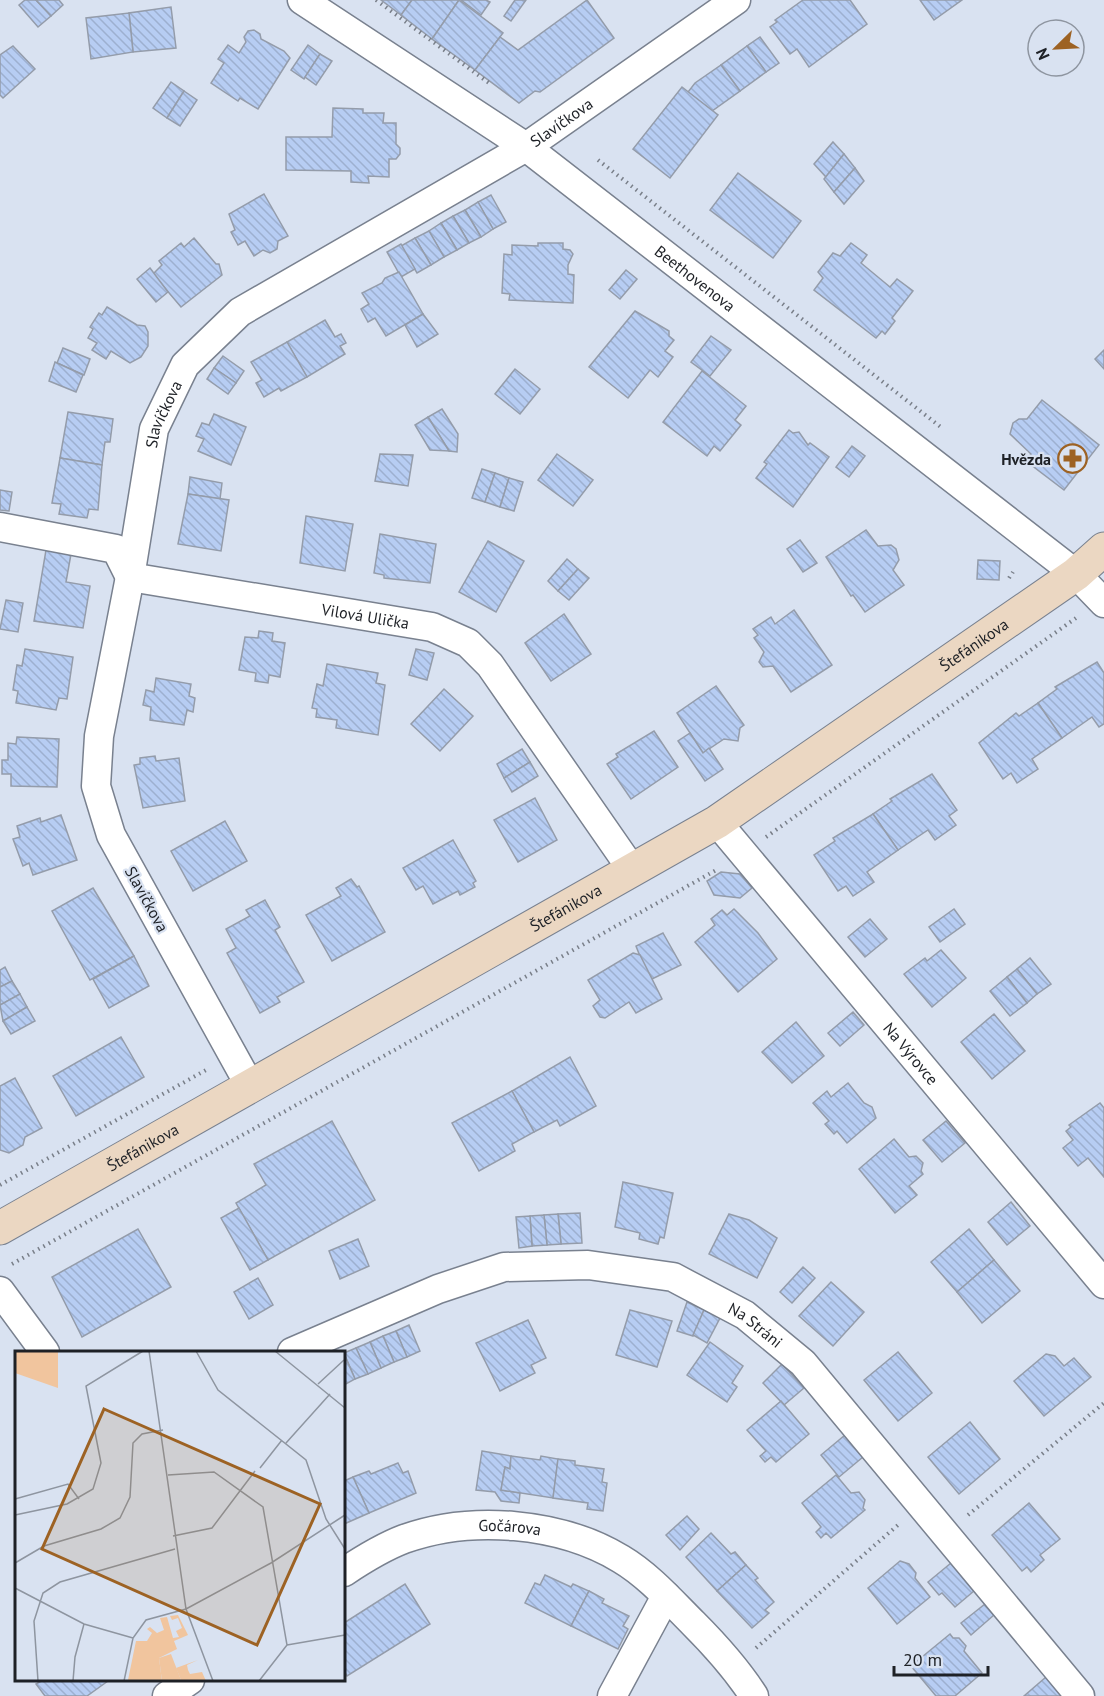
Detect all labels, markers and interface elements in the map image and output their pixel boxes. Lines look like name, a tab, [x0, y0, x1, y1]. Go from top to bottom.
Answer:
north arrow	[1026, 18, 1086, 78]
text: N	[1031, 45, 1054, 63]
street label: Slavíčkova	[526, 93, 597, 151]
street label: Beethovenova	[651, 241, 739, 316]
street label: Slavíčkova	[141, 377, 186, 449]
pharmacy icon: Hvězda	[1056, 443, 1088, 475]
place label: Hvězda	[1001, 449, 1051, 469]
street label: Vilová Ulička	[319, 599, 411, 633]
street label: Štefánikova	[935, 614, 1012, 675]
street label: Slavíčkova	[121, 863, 173, 935]
street label: Štefánikova	[526, 879, 605, 936]
street label: Na Výrovce	[879, 1018, 943, 1089]
street label: Štefánikova	[103, 1119, 182, 1175]
street label: Na Stráni	[725, 1298, 787, 1352]
inset map	[15, 1351, 345, 1681]
street label: Gočárova	[478, 1515, 543, 1540]
scale bar	[894, 1639, 988, 1677]
text: 20 m	[903, 1648, 942, 1671]

